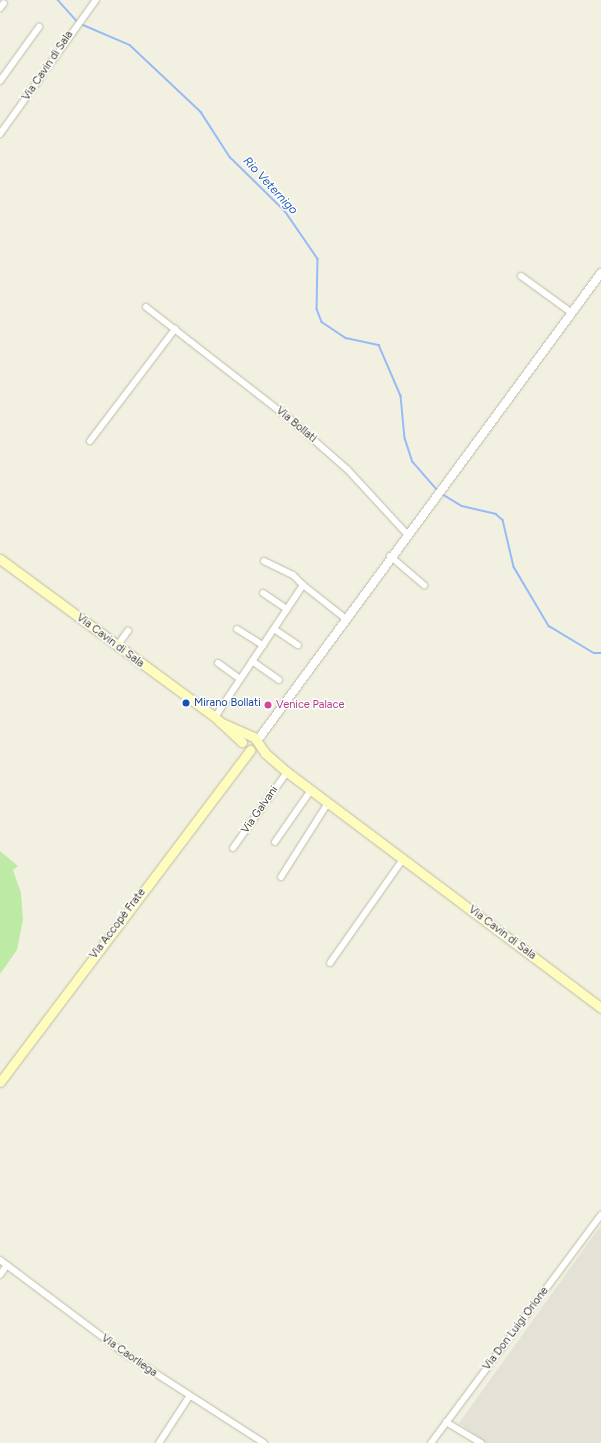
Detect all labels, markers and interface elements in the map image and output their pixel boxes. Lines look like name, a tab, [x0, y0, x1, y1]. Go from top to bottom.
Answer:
street label: Via Cavin di Sala	[20, 29, 76, 103]
water label: Rio Veternigo	[240, 154, 300, 218]
street label: Via Bollati	[273, 404, 319, 446]
street label: Via Cavin di Sala	[74, 611, 146, 671]
place label: Mirano Bollati	[194, 696, 261, 710]
marker: Mirano Bollati	[181, 698, 191, 708]
place label: Venice Palace	[276, 698, 344, 712]
marker: Venice Palace	[263, 700, 273, 710]
street label: Via Galvani	[239, 784, 281, 836]
street label: Via Accopè Frate	[87, 886, 149, 962]
street label: Via Cavin di Sala	[466, 903, 538, 963]
street label: Via Don Luigi Orione	[480, 1285, 552, 1373]
street label: Via Caorliega	[99, 1332, 159, 1380]

